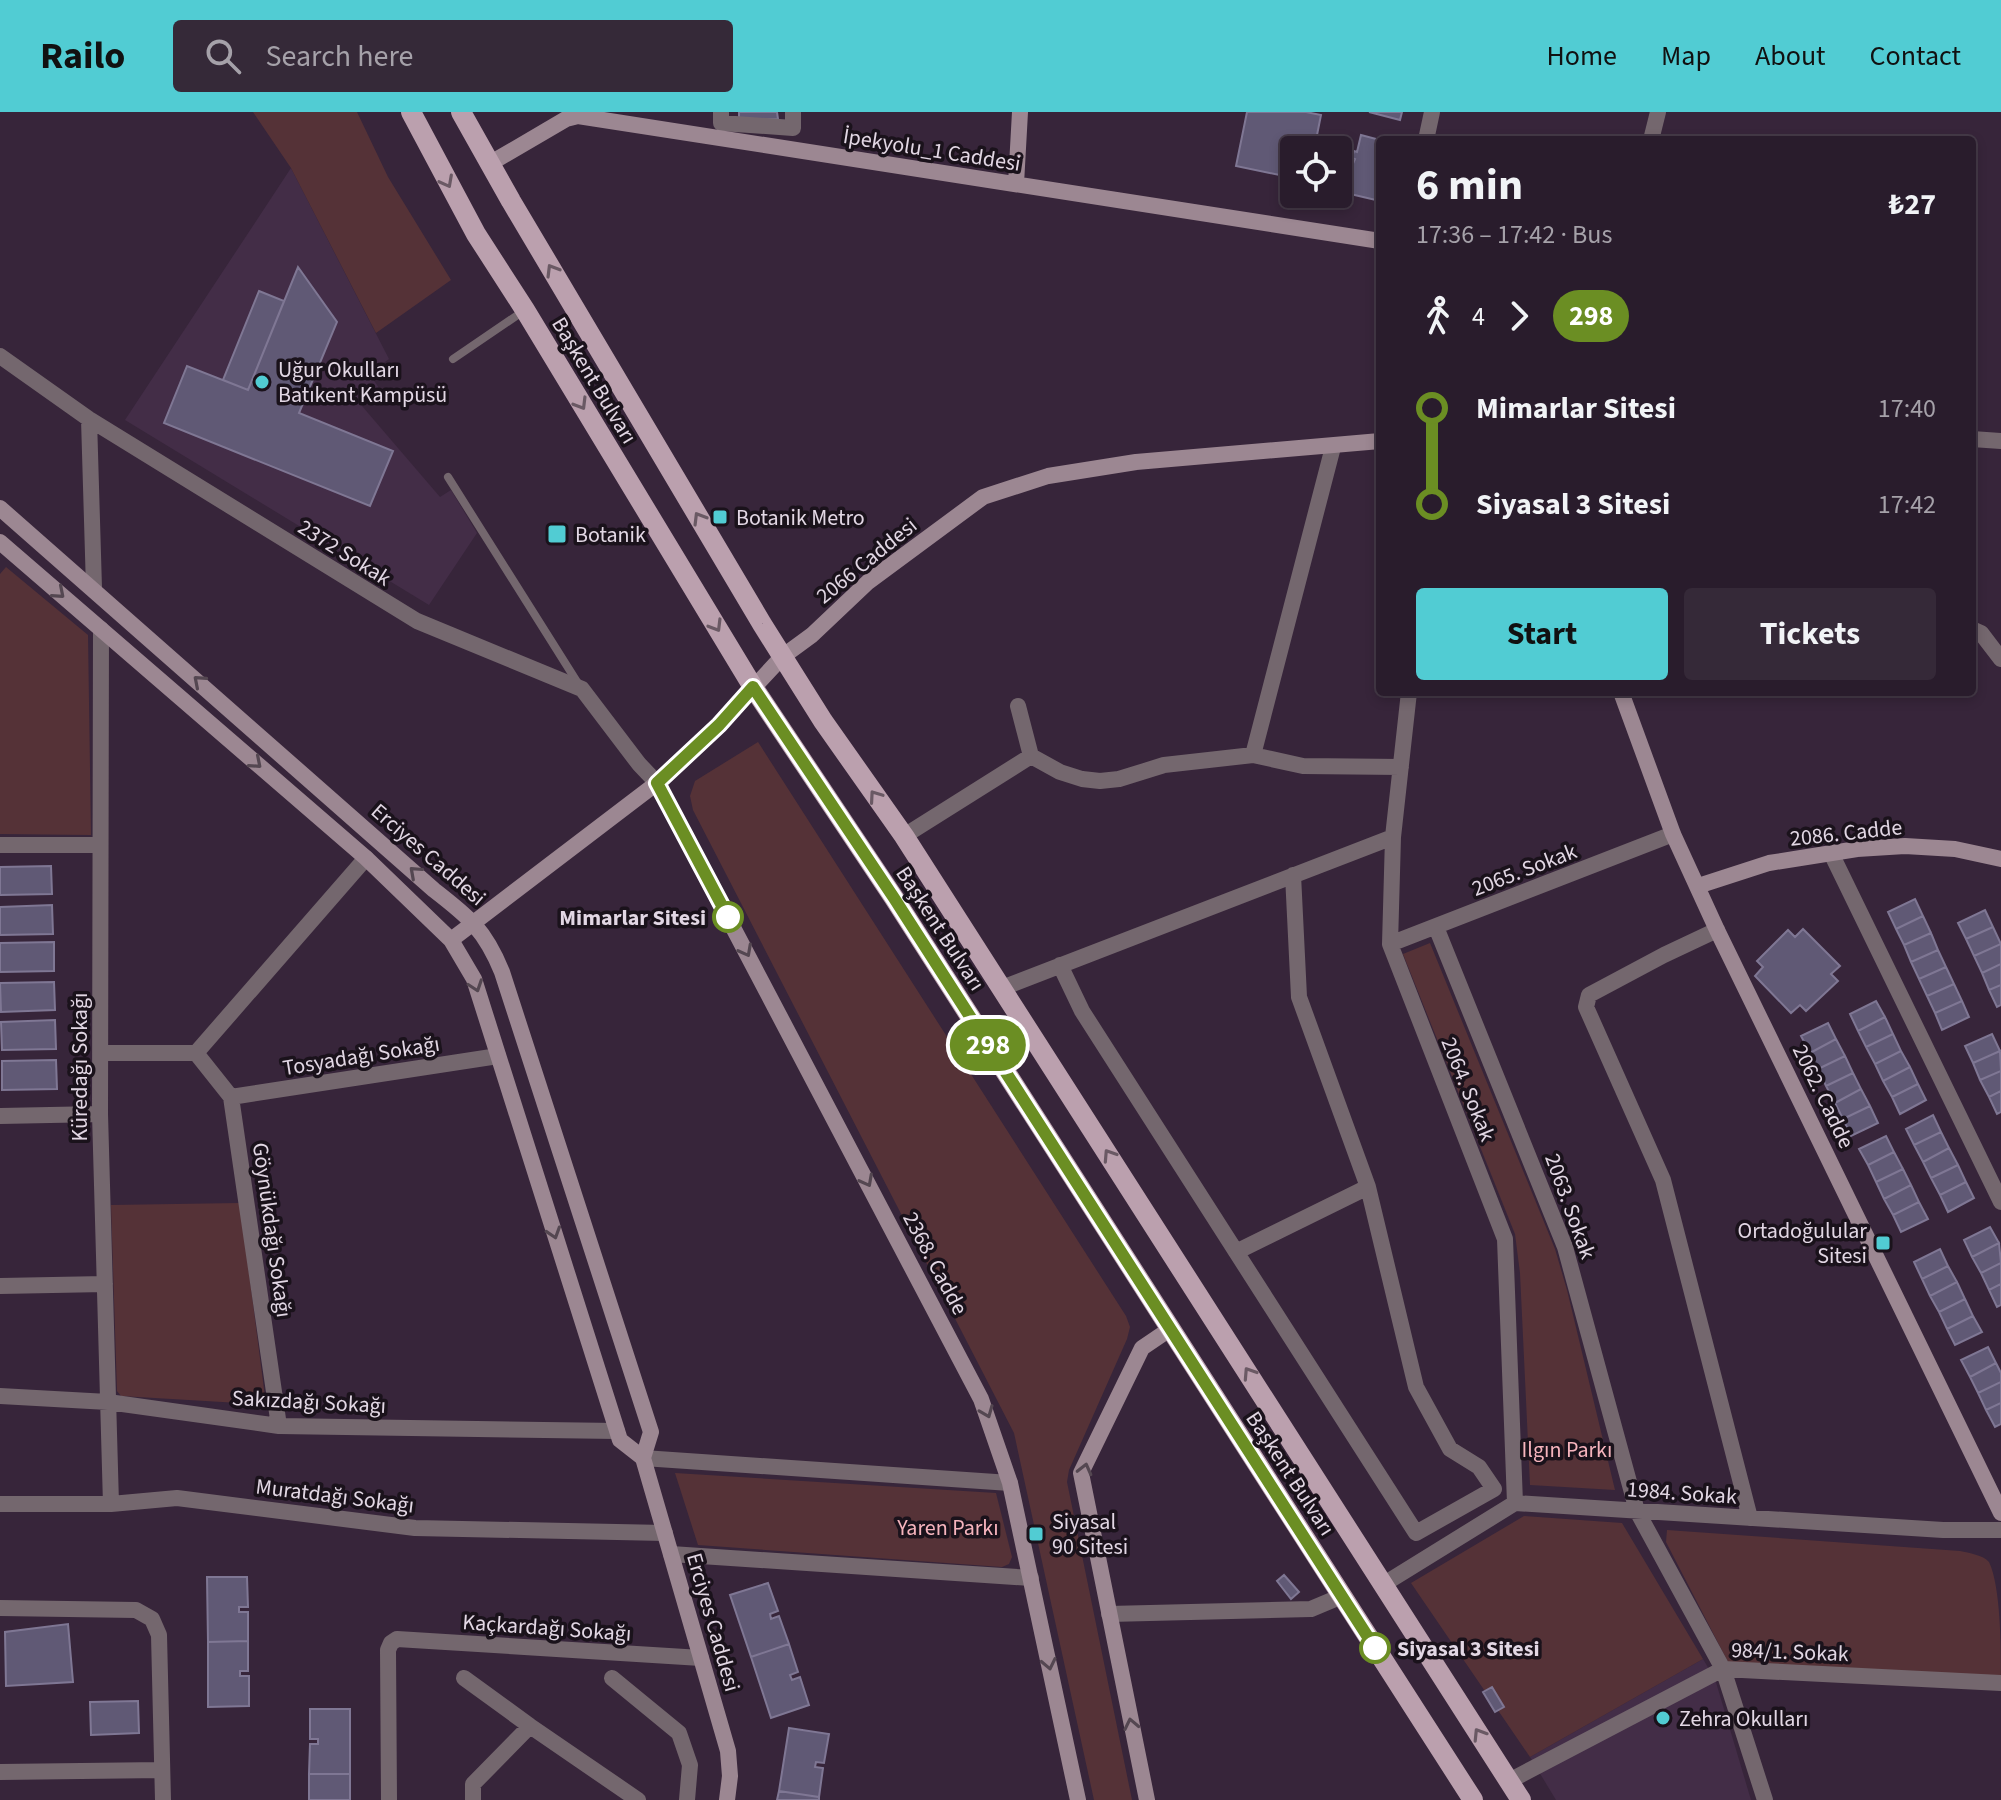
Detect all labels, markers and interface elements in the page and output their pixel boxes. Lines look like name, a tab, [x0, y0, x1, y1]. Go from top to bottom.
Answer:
search box	[173, 20, 733, 92]
text: Railo	[40, 29, 125, 83]
icon: search	[201, 34, 245, 78]
text: Search here	[265, 35, 413, 78]
text: Home	[1546, 36, 1617, 76]
text: Map	[1661, 36, 1711, 76]
text: About	[1755, 36, 1826, 76]
text: Contact	[1870, 36, 1961, 76]
street label: İpekyolu_1 Caddesi	[841, 120, 1023, 180]
map controls	[1280, 136, 1352, 208]
button: locate	[1280, 136, 1352, 208]
text: 6 min	[1416, 154, 1523, 217]
one-way arrow	[437, 173, 452, 188]
text: ₺27	[1888, 183, 1936, 226]
text: 17:36 – 17:42 · Bus	[1416, 216, 1612, 253]
one-way arrow	[546, 264, 562, 279]
icon: walk	[1416, 294, 1460, 338]
icon: forward	[1497, 294, 1541, 338]
text: 298	[1569, 296, 1613, 336]
text: 4	[1472, 298, 1485, 335]
street label: Başkent Bulvarı	[544, 311, 645, 450]
place label: Uğur Okulları Batıkent Kampüsü	[278, 354, 447, 411]
marker: Uğur Okulları Batıkent Kampüsü	[253, 373, 271, 391]
text: Mimarlar Sitesi	[1476, 387, 1676, 430]
text: 17:40	[1878, 390, 1936, 427]
one-way arrow	[572, 395, 587, 410]
text: Siyasal 3 Sitesi	[1476, 483, 1670, 526]
text: 17:42	[1878, 486, 1936, 523]
place label: Botanik Metro	[736, 502, 865, 534]
marker: Botanik Metro	[711, 508, 729, 526]
street label: 2066 Caddesi	[809, 510, 924, 612]
street label: 2372 Sokak	[292, 512, 397, 594]
one-way arrow	[693, 512, 709, 527]
place label: Botanik	[575, 519, 646, 551]
marker: Botanik	[546, 523, 568, 545]
one-way arrow	[50, 583, 64, 598]
button: Start	[1416, 588, 1668, 680]
button: Tickets	[1684, 588, 1936, 680]
one-way arrow	[706, 617, 722, 632]
one-way arrow	[194, 676, 209, 691]
one-way arrow	[246, 753, 261, 768]
one-way arrow	[871, 790, 885, 804]
street label: Erciyes Caddesi	[364, 796, 493, 914]
street label: 2086. Cadde	[1788, 811, 1904, 855]
street label: 2065. Sokak	[1467, 835, 1582, 905]
street label: Başkent Bulvarı	[888, 860, 993, 997]
one-way arrow	[409, 867, 424, 881]
place label: Mimarlar Sitesi	[559, 902, 706, 934]
marker: Mimarlar Sitesi	[713, 902, 743, 932]
one-way arrow	[736, 943, 751, 958]
one-way arrow	[466, 978, 482, 992]
street label: Küredağı Sokağı	[64, 993, 96, 1141]
line badge: 298	[942, 1019, 1034, 1071]
text: 298	[966, 1025, 1010, 1065]
street label: Tosyadağı Sokağı	[280, 1028, 442, 1084]
street label: 2064. Sokak	[1433, 1032, 1504, 1146]
street label: 2062. Cadde	[1784, 1039, 1862, 1154]
street label: Göynükdağı Sokağı	[244, 1141, 300, 1320]
one-way arrow	[1103, 1149, 1118, 1163]
street label: 2063. Sokak	[1536, 1149, 1604, 1264]
one-way arrow	[858, 1173, 873, 1187]
street label: 2368. Cadde	[895, 1206, 976, 1321]
place label: Ortadoğulular Sitesi	[1738, 1215, 1867, 1272]
one-way arrow	[545, 1226, 561, 1240]
marker: Ortadoğulular Sitesi	[1874, 1234, 1892, 1252]
one-way arrow	[1244, 1368, 1259, 1382]
street label: Sakızdağı Sokağı	[231, 1382, 387, 1422]
one-way arrow	[977, 1404, 993, 1418]
street label: Başkent Bulvarı	[1238, 1405, 1343, 1542]
park label: Ilgın Parkı	[1522, 1434, 1612, 1466]
one-way arrow	[1076, 1463, 1093, 1477]
street label: Muratdağı Sokağı	[254, 1470, 416, 1522]
street label: 1984. Sokak	[1626, 1473, 1738, 1513]
place label: Siyasal 90 Sitesi	[1052, 1506, 1128, 1563]
park label: Yaren Parkı	[896, 1512, 999, 1544]
marker: Siyasal 90 Sitesi	[1027, 1525, 1045, 1543]
street label: Erciyes Caddesi	[678, 1549, 748, 1695]
street label: Kaçkardağı Sokağı	[461, 1606, 632, 1650]
marker: Siyasal 3 Sitesi	[1360, 1633, 1390, 1663]
place label: Siyasal 3 Sitesi	[1397, 1633, 1540, 1665]
street label: 984/1. Sokak	[1731, 1634, 1849, 1670]
one-way arrow	[1040, 1657, 1057, 1670]
place label: Zehra Okulları	[1679, 1703, 1808, 1735]
marker: Zehra Okulları	[1654, 1709, 1672, 1727]
one-way arrow	[1124, 1717, 1141, 1730]
one-way arrow	[1474, 1728, 1489, 1743]

